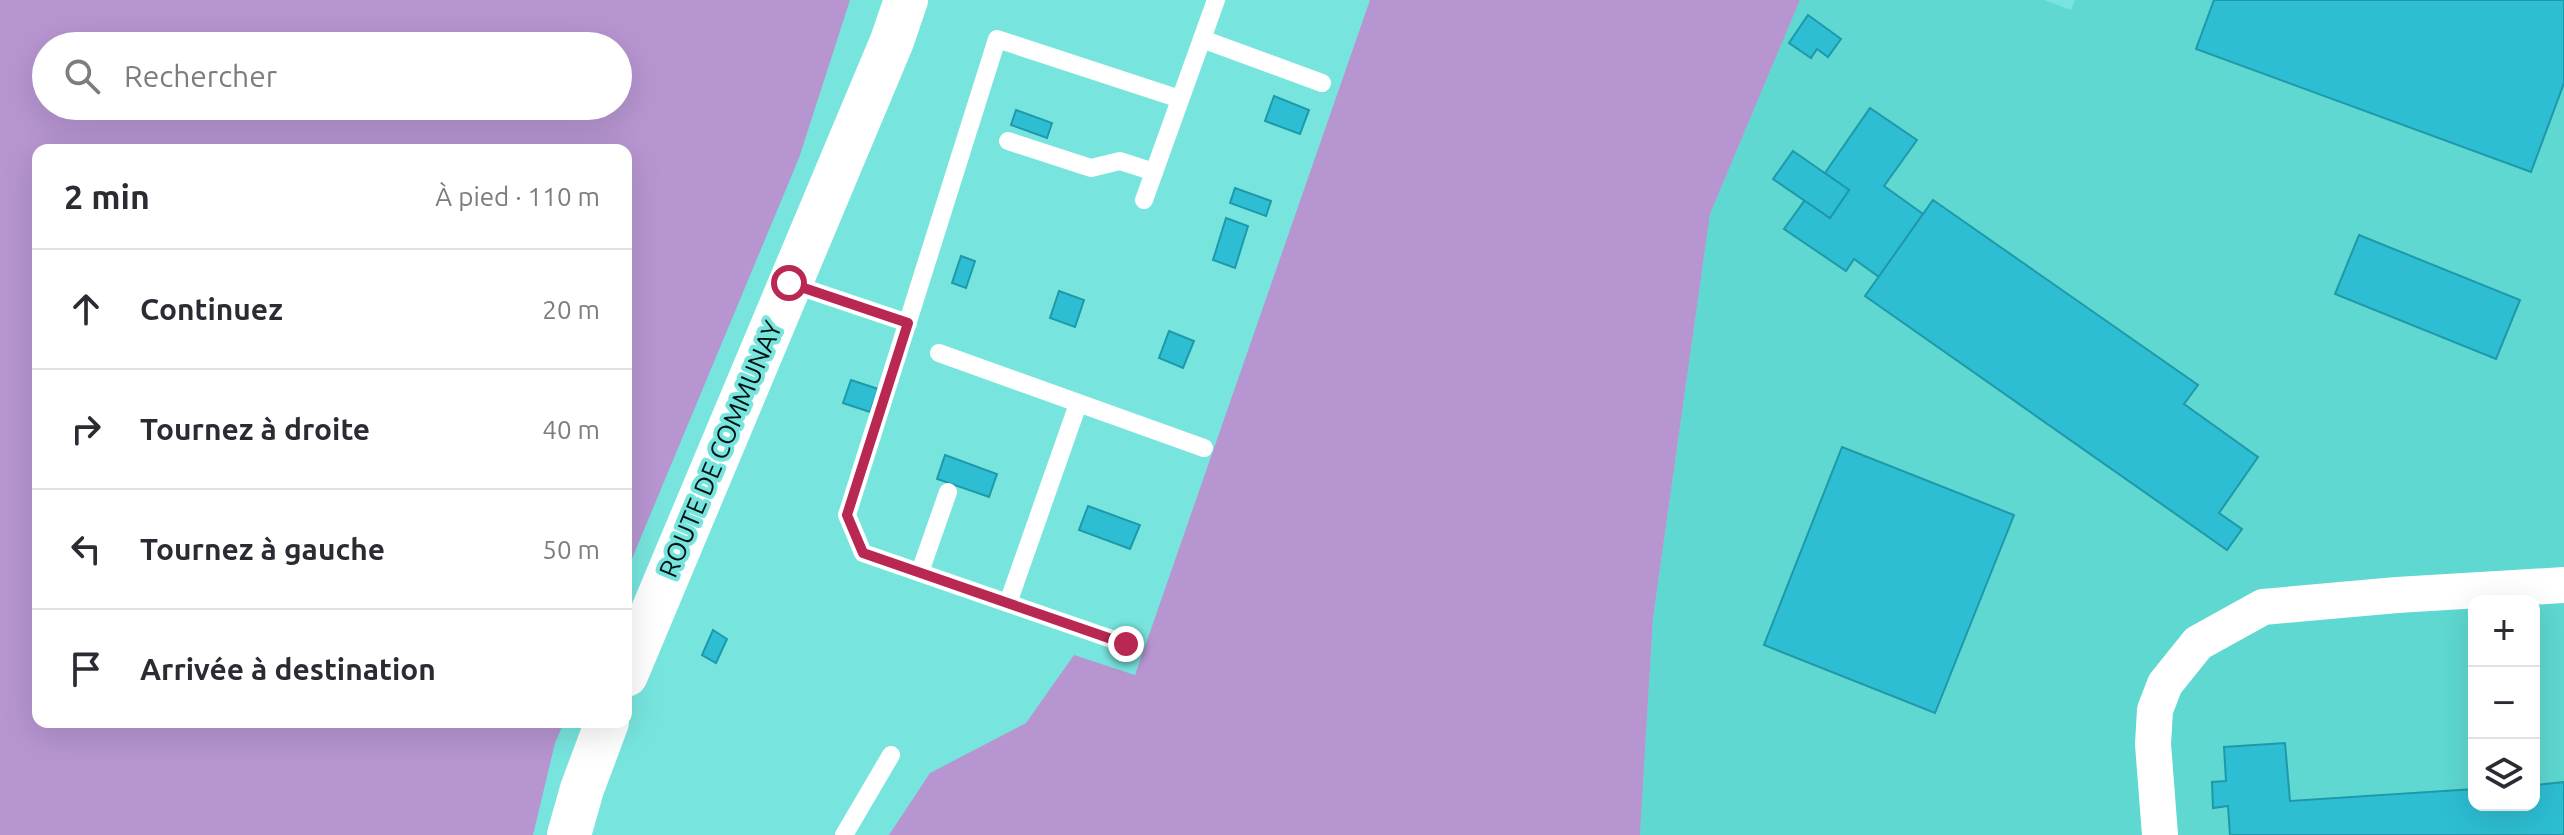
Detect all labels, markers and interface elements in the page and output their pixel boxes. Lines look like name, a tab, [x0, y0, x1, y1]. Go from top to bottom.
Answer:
search box	[32, 32, 632, 120]
icon: search	[60, 54, 104, 98]
text: Rechercher	[124, 59, 277, 93]
text: 2 min	[64, 177, 150, 215]
text: À pied · 110 m	[435, 182, 600, 211]
route start	[771, 265, 807, 301]
icon: ahead	[64, 287, 108, 331]
text: Continuez	[140, 292, 283, 326]
text: 20 m	[542, 295, 600, 324]
street label: ROUTE DE COMMUNAY	[653, 317, 787, 581]
icon: right	[64, 407, 108, 451]
text: Tournez à droite	[140, 412, 370, 446]
text: 40 m	[542, 415, 600, 444]
icon: left	[64, 527, 108, 571]
text: Tournez à gauche	[140, 532, 385, 566]
text: 50 m	[542, 535, 600, 564]
map controls	[2468, 595, 2540, 811]
button: +	[2468, 595, 2540, 667]
route end	[1108, 626, 1144, 662]
icon: arrive	[64, 647, 108, 691]
text: Arrivée à destination	[140, 652, 436, 686]
button: −	[2468, 667, 2540, 739]
button: layers	[2468, 739, 2540, 811]

